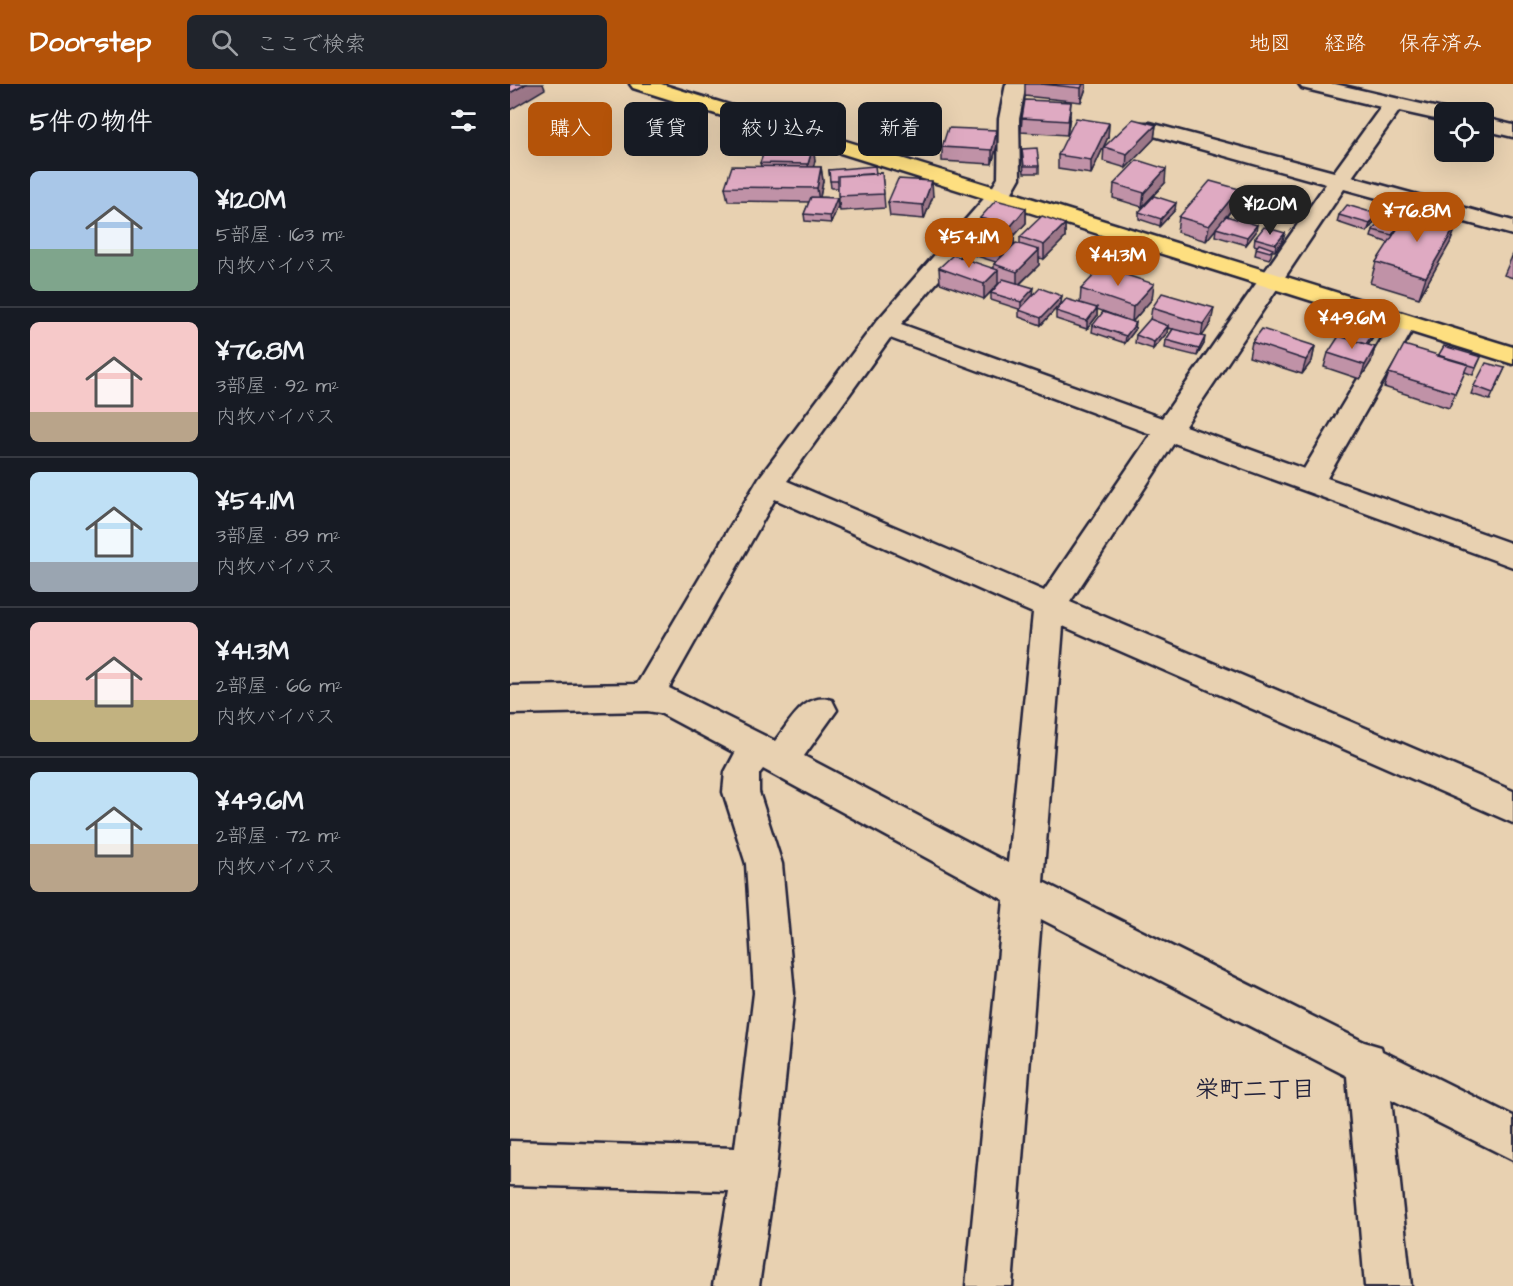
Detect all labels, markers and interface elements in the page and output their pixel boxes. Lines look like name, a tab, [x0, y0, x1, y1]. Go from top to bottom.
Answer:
search box	[187, 15, 607, 69]
text: Doorstep	[30, 23, 151, 62]
icon: search	[208, 26, 241, 59]
text: ここで検索	[256, 29, 366, 60]
text: 地図	[1249, 29, 1291, 58]
text: 経路	[1324, 29, 1366, 58]
text: 保存済み	[1399, 29, 1483, 58]
chip: 購入	[528, 102, 612, 156]
chip: 賃貸	[624, 102, 708, 156]
chip: 絞り込み	[720, 102, 846, 156]
chip: 新着	[858, 102, 942, 156]
map controls	[1434, 102, 1494, 162]
button: locate	[1434, 102, 1494, 162]
text: 5件の物件	[30, 104, 152, 140]
icon: filters	[447, 104, 480, 137]
text: ¥120M	[216, 182, 286, 218]
pin: ¥120M	[1228, 185, 1312, 236]
text: ¥120M	[1243, 190, 1297, 218]
pin: ¥76.8M	[1368, 192, 1466, 243]
icon: home	[78, 195, 150, 267]
text: ¥76.8M	[1383, 197, 1451, 225]
pin: ¥54.1M	[920, 218, 1018, 269]
text: 5部屋 · 163 m²	[216, 221, 345, 249]
text: ¥54.1M	[939, 223, 999, 251]
pin: ¥41.3M	[1069, 236, 1167, 287]
text: ¥41.3M	[1090, 241, 1146, 269]
text: 内牧バイパス	[216, 252, 336, 280]
pin: ¥49.6M	[1303, 299, 1401, 350]
text: ¥49.6M	[1318, 304, 1386, 332]
text: ¥76.8M	[216, 333, 304, 369]
icon: home	[78, 346, 150, 418]
text: 3部屋 · 92 m²	[216, 372, 339, 400]
text: 内牧バイパス	[216, 403, 336, 431]
text: ¥54.1M	[216, 483, 294, 519]
icon: home	[78, 496, 150, 568]
text: 3部屋 · 89 m²	[216, 522, 340, 550]
text: 内牧バイパス	[216, 553, 336, 581]
text: ¥41.3M	[216, 633, 289, 669]
icon: home	[78, 646, 150, 718]
text: 2部屋 · 66 m²	[216, 672, 342, 700]
text: 内牧バイパス	[216, 703, 336, 731]
text: ¥49.6M	[216, 783, 304, 819]
icon: home	[78, 796, 150, 868]
text: 2部屋 · 72 m²	[216, 822, 341, 850]
text: 内牧バイパス	[216, 853, 336, 881]
district label: 栄町二丁目	[1195, 1073, 1315, 1107]

